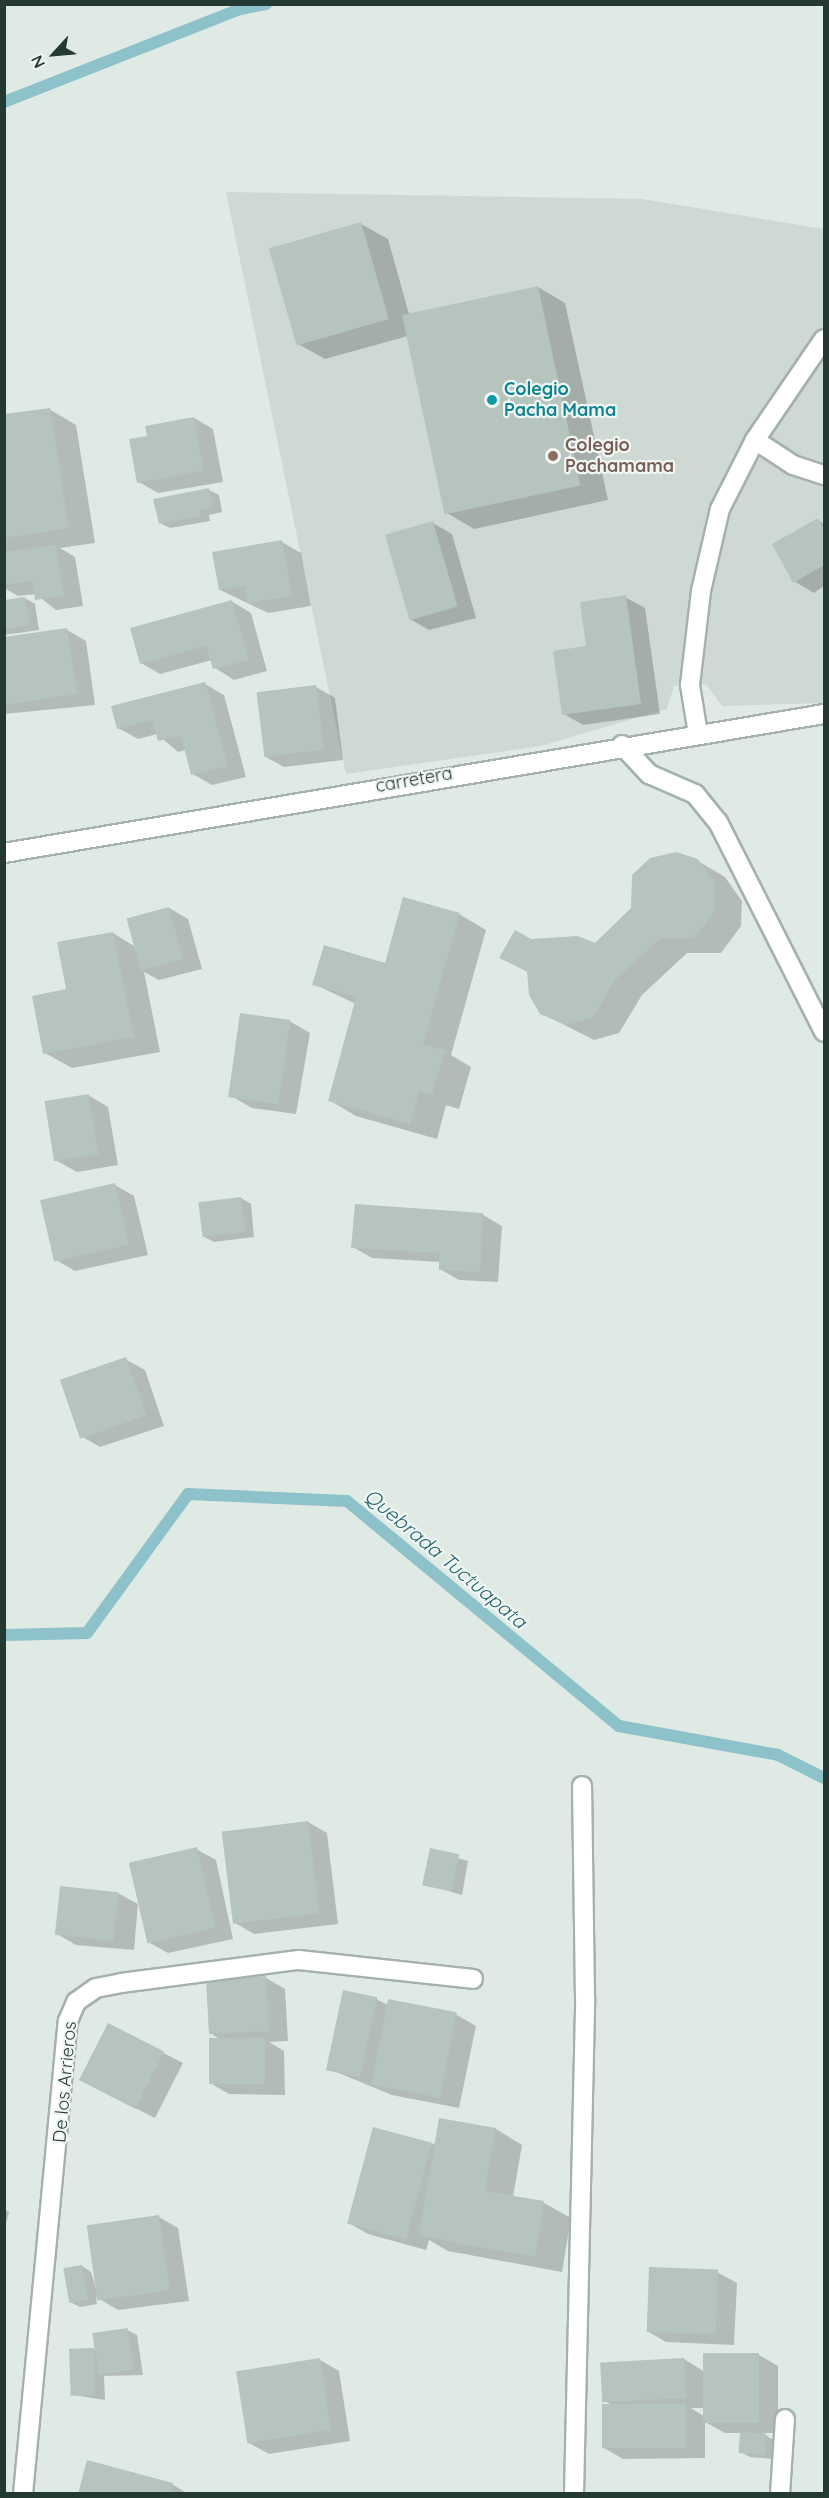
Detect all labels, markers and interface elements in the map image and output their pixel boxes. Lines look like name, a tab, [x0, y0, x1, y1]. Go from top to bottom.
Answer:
north arrow	[24, 24, 84, 84]
text: N	[26, 52, 49, 72]
place label: Colegio Pacha Mama	[504, 379, 616, 422]
marker: Colegio Pacha Mama	[485, 393, 499, 407]
place label: Colegio Pachamama	[565, 435, 674, 478]
marker: Colegio Pachamama	[546, 449, 560, 463]
street label: carretera	[374, 763, 454, 797]
water label: Quebrada Tuctuapata	[360, 1483, 532, 1633]
street label: De los Arrieros	[49, 2020, 81, 2144]

